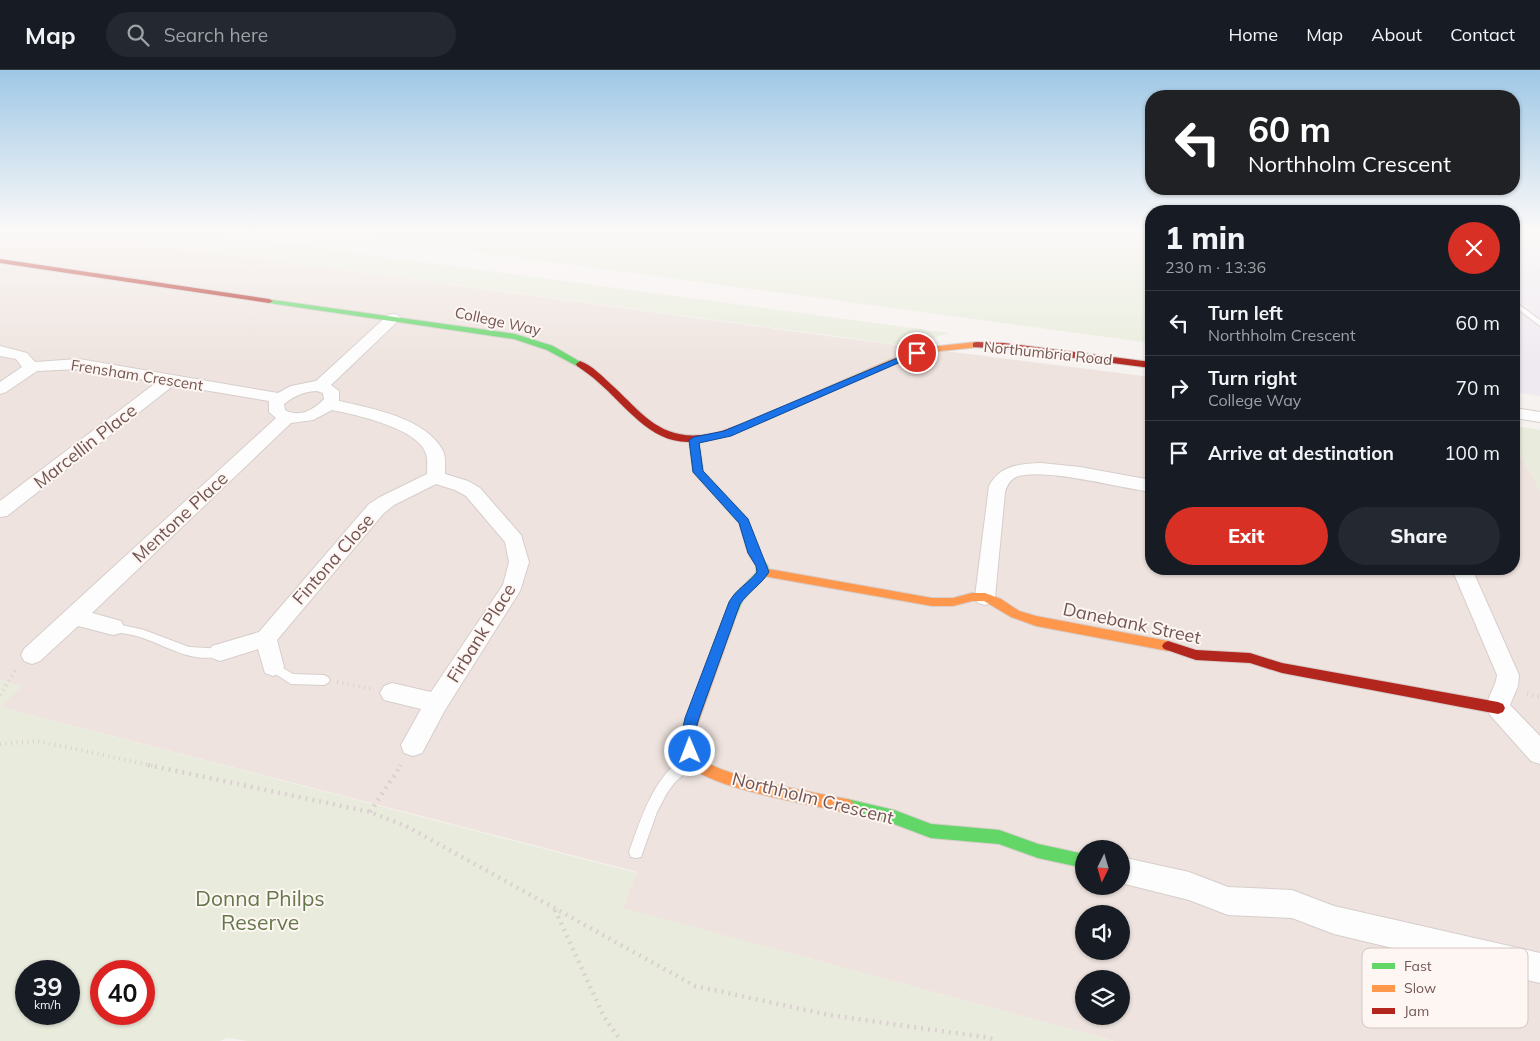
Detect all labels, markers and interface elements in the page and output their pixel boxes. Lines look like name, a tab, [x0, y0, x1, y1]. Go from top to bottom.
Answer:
search box	[106, 12, 456, 57]
text: Map	[25, 20, 76, 50]
icon: search	[124, 21, 152, 49]
text: Search here	[164, 23, 268, 47]
text: Home	[1228, 23, 1278, 46]
text: Map	[1306, 23, 1343, 46]
text: About	[1371, 23, 1422, 46]
text: Contact	[1450, 23, 1515, 46]
text: 60 m	[1248, 107, 1331, 151]
icon: left	[1165, 110, 1230, 175]
text: Northholm Crescent	[1248, 150, 1451, 178]
text: 1 min	[1165, 219, 1245, 257]
button: close	[1448, 222, 1500, 274]
text: 230 m · 13:36	[1165, 257, 1266, 277]
text: Turn left	[1208, 301, 1283, 325]
street label: College Way	[453, 303, 543, 339]
icon: left	[1165, 309, 1193, 337]
text: 60 m	[1456, 311, 1500, 335]
text: Northholm Crescent	[1208, 325, 1356, 345]
pin	[896, 332, 938, 374]
street label: Northumbria Road	[983, 337, 1113, 369]
icon: arrive	[903, 339, 931, 367]
street label: Frensham Crescent	[70, 355, 204, 395]
text: Turn right	[1208, 366, 1297, 390]
icon: right	[1165, 374, 1193, 402]
text: 70 m	[1456, 376, 1500, 400]
text: College Way	[1208, 390, 1301, 410]
street label: Marcellin Place	[29, 399, 141, 493]
icon: arrive	[1165, 439, 1193, 467]
text: Arrive at destination	[1208, 441, 1394, 465]
text: 100 m	[1444, 441, 1500, 465]
street label: Mentone Place	[127, 467, 233, 567]
button: Exit	[1165, 507, 1328, 565]
button: Share	[1338, 507, 1500, 565]
street label: Fintona Close	[287, 509, 379, 609]
street label: Firbank Place	[441, 579, 521, 687]
street label: Danebank Street	[1061, 597, 1203, 649]
position arrow	[663, 724, 715, 776]
street label: Northholm Crescent	[730, 767, 896, 829]
north arrow	[1075, 840, 1130, 895]
map controls	[1075, 840, 1130, 1025]
park label: Donna Philps Reserve	[195, 885, 325, 935]
button: sound	[1075, 905, 1130, 960]
legend	[1362, 948, 1528, 1028]
text: Fast	[1404, 957, 1432, 975]
speed limit sign: 40	[90, 960, 155, 1025]
button: layers	[1075, 970, 1130, 1025]
text: 39	[32, 971, 63, 1002]
text: Slow	[1404, 979, 1436, 997]
text: km/h	[34, 997, 61, 1012]
text: Jam	[1404, 1002, 1429, 1020]

